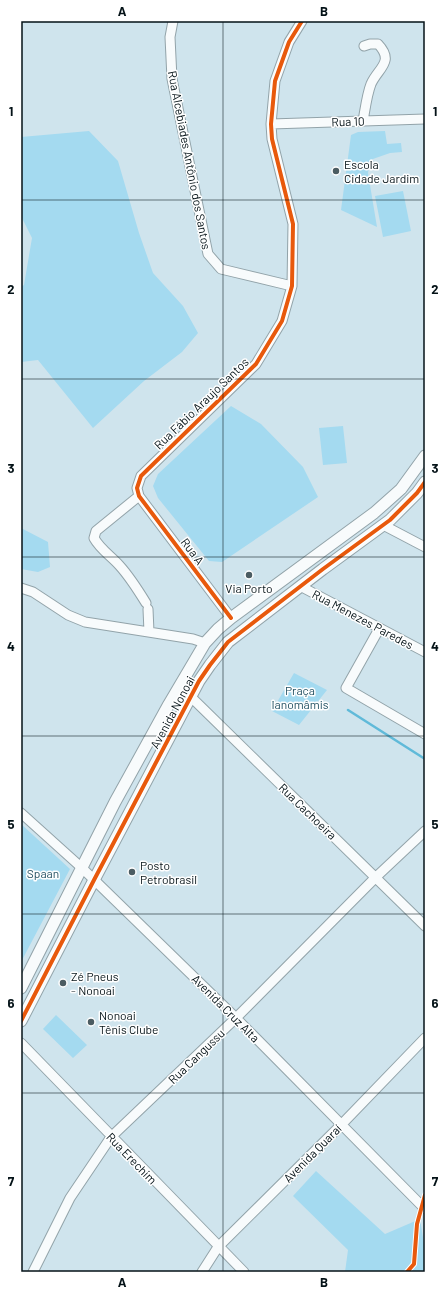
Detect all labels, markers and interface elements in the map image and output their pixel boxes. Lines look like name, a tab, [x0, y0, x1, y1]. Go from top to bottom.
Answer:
text: A	[118, 3, 127, 19]
text: B	[320, 3, 328, 19]
street label: Rua Alcebiades Antônio dos Santos	[166, 69, 214, 251]
text: 1	[9, 103, 13, 119]
text: 1	[433, 103, 437, 119]
street label: Rua 10	[331, 113, 365, 129]
place label: Escola Cidade Jardim	[344, 157, 419, 185]
marker: Escola Cidade Jardim	[331, 166, 341, 176]
text: 2	[7, 281, 15, 297]
text: 2	[431, 281, 439, 297]
street label: Rua Fábio Araujo Santos	[151, 354, 251, 452]
text: 3	[7, 460, 15, 476]
text: 3	[431, 460, 439, 476]
street label: Rua A	[179, 535, 207, 567]
marker: Via Porto	[244, 570, 254, 580]
place label: Via Porto	[225, 581, 273, 595]
street label: Rua Menezes Paredes	[310, 586, 416, 652]
text: 4	[7, 638, 15, 654]
text: 4	[431, 638, 439, 654]
street label: Avenida Nonoai	[147, 673, 197, 751]
park label: Praça Ianomâmis	[272, 683, 329, 711]
street label: Rua Cachoeira	[276, 780, 340, 842]
text: 5	[7, 816, 15, 832]
text: 5	[431, 816, 439, 832]
place label: Posto Petrobrasil	[140, 858, 197, 886]
park label: Spaan	[27, 866, 59, 880]
marker: Posto Petrobrasil	[127, 867, 137, 877]
place label: Zé Pneus - Nonoai	[71, 969, 119, 997]
street label: Avenida Cruz Alta	[189, 971, 263, 1045]
marker: Zé Pneus - Nonoai	[58, 978, 68, 988]
text: 6	[8, 995, 15, 1011]
text: 6	[432, 995, 439, 1011]
place label: Nonoai Tênis Clube	[99, 1008, 158, 1036]
marker: Nonoai Tênis Clube	[86, 1017, 96, 1027]
street label: Rua Cangussu	[165, 1026, 227, 1086]
street label: Avenida Quaraí	[280, 1121, 344, 1185]
street label: Rua Erechim	[104, 1129, 160, 1187]
text: 7	[8, 1173, 15, 1189]
text: 7	[432, 1173, 439, 1189]
text: A	[118, 1274, 127, 1290]
text: B	[320, 1274, 328, 1290]

